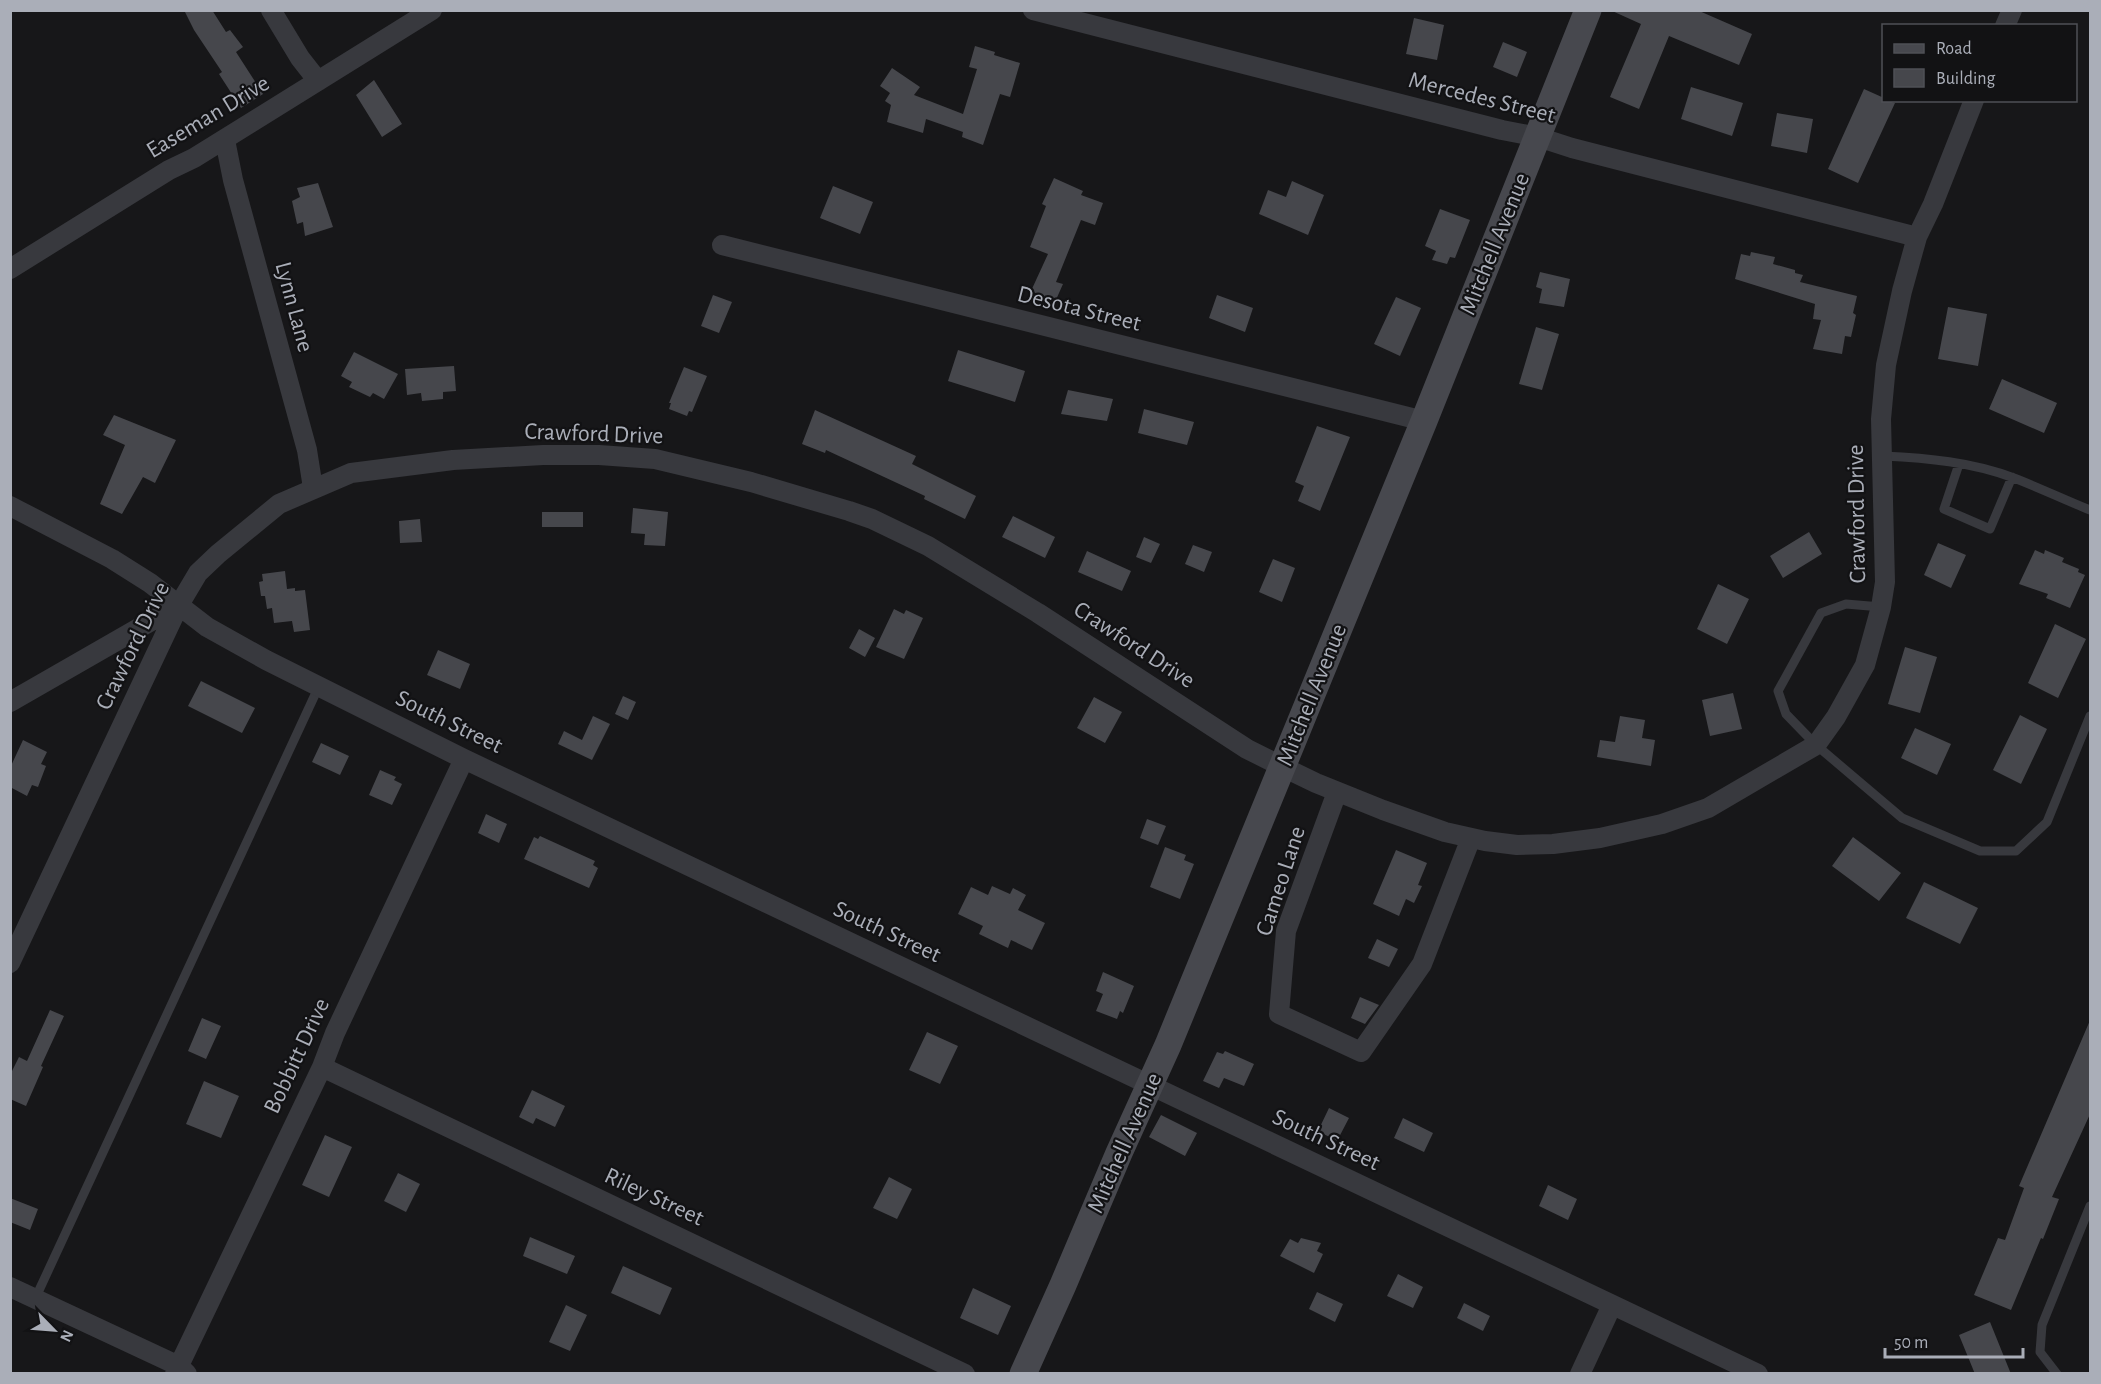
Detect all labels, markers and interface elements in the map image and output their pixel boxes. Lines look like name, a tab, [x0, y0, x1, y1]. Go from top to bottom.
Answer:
legend	[1882, 24, 2077, 102]
text: Road	[1936, 40, 1972, 58]
street label: Mercedes Street	[1406, 68, 1558, 128]
text: Building	[1936, 70, 1996, 88]
street label: Easeman Drive	[142, 71, 274, 163]
street label: Mitchell Avenue	[1456, 170, 1534, 318]
street label: Lynn Lane	[270, 259, 318, 355]
street label: Desota Street	[1015, 282, 1144, 336]
street label: Crawford Drive	[524, 420, 664, 448]
street label: Crawford Drive	[1844, 444, 1870, 584]
street label: Crawford Drive	[92, 578, 174, 714]
street label: Crawford Drive	[1069, 597, 1199, 693]
street label: Mitchell Avenue	[1273, 621, 1351, 769]
street label: South Street	[392, 686, 506, 758]
street label: Cameo Lane	[1252, 823, 1310, 939]
street label: South Street	[830, 897, 945, 967]
street label: Bobbitt Drive	[260, 995, 334, 1117]
street label: Mitchell Avenue	[1083, 1069, 1167, 1217]
street label: South Street	[1269, 1105, 1384, 1175]
street label: Riley Street	[601, 1164, 708, 1231]
north arrow	[24, 1300, 84, 1360]
scale bar	[1885, 1321, 2023, 1359]
text: N	[57, 1327, 76, 1344]
text: 50 m	[1894, 1334, 1928, 1352]

